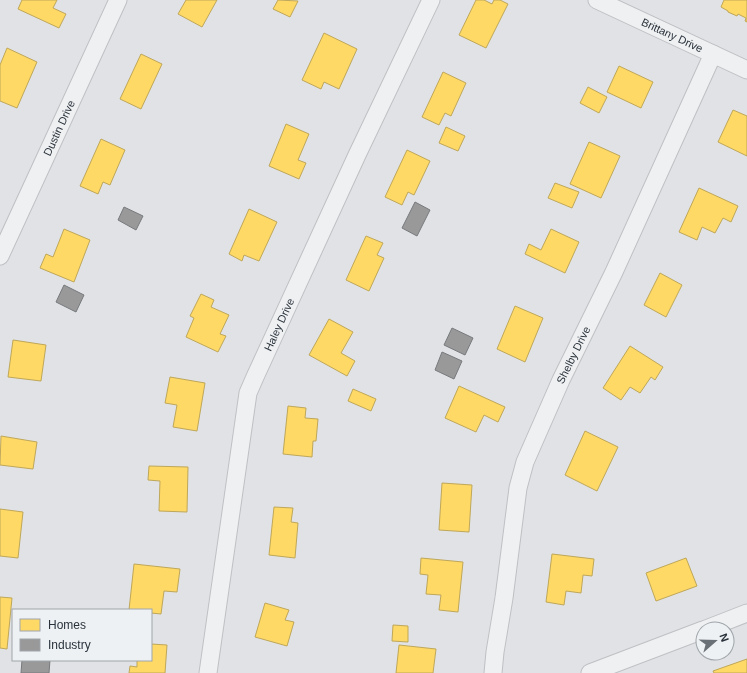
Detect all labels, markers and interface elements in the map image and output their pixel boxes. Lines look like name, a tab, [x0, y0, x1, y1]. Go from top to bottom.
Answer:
street label: Brittany Drive	[640, 16, 705, 55]
street label: Dustin Drive	[41, 98, 77, 158]
street label: Haley Drive	[262, 296, 296, 353]
street label: Shelby Drive	[554, 324, 592, 386]
legend	[12, 609, 152, 661]
text: Homes	[48, 618, 86, 632]
north arrow	[695, 621, 735, 661]
text: N	[717, 632, 731, 643]
text: Industry	[48, 638, 91, 652]

